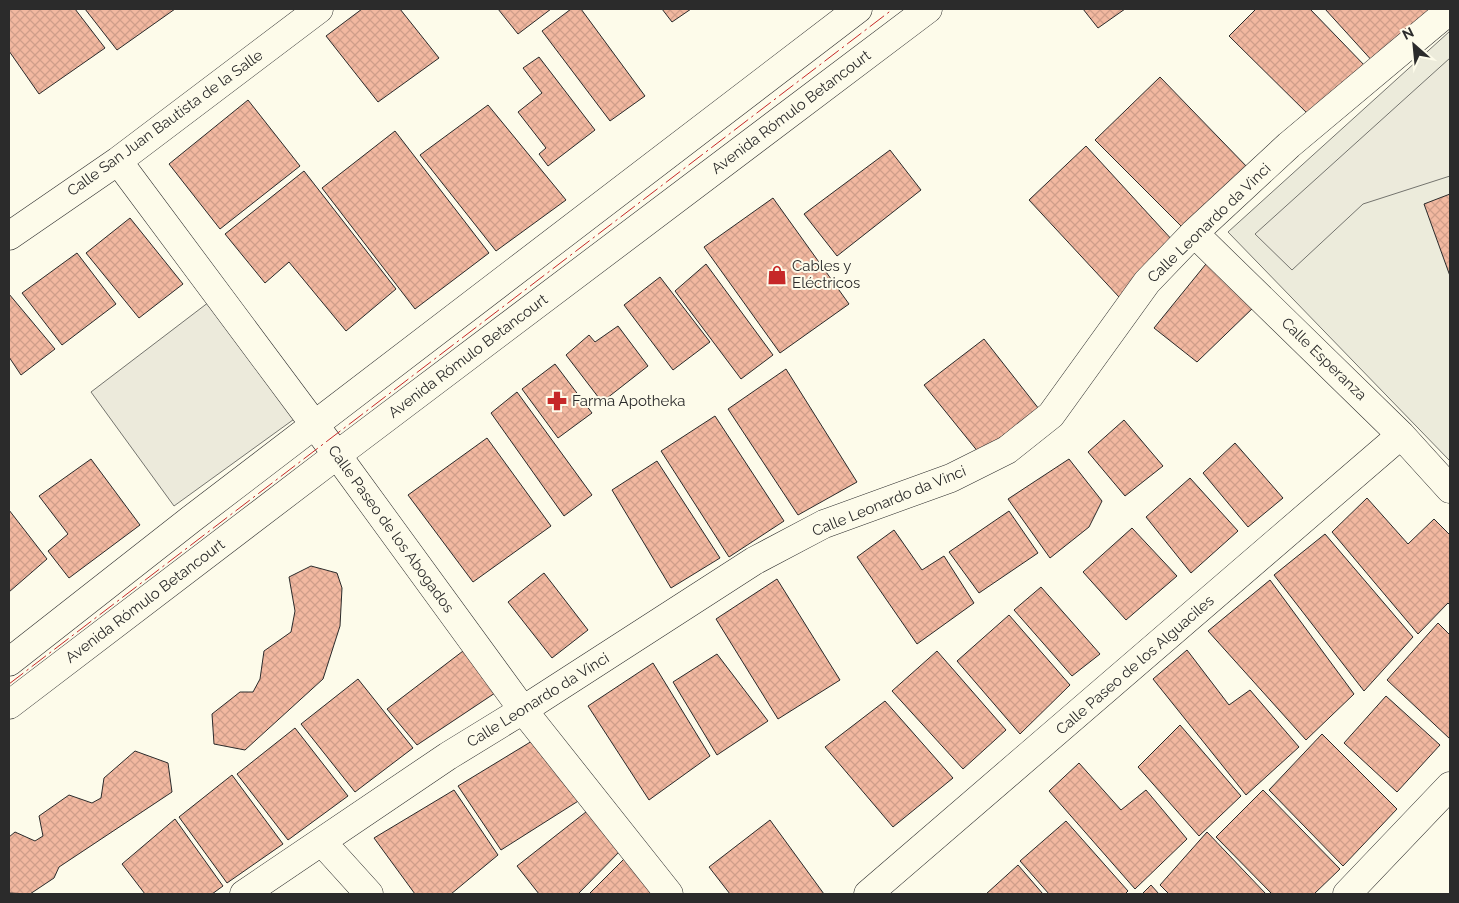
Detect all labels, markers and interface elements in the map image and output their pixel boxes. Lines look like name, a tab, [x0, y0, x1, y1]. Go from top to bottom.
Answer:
north arrow	[1389, 20, 1439, 70]
text: N	[1400, 24, 1416, 43]
street label: Calle San Juan Bautista de la Salle	[64, 46, 266, 200]
street label: Avenida Rómulo Betancourt	[708, 46, 874, 178]
street label: Calle Leonardo da Vinci	[1144, 160, 1274, 286]
place label: Cables y Eléctricos	[792, 257, 860, 292]
shop icon: Cables y Eléctricos	[766, 264, 788, 286]
street label: Avenida Rómulo Betancourt	[385, 290, 551, 422]
street label: Calle Esperanza	[1278, 314, 1370, 404]
pharmacy icon: Farma Apotheka	[546, 390, 568, 412]
place label: Farma Apotheka	[572, 392, 686, 410]
street label: Calle Paseo de los Abogados	[324, 442, 458, 616]
street label: Calle Leonardo da Vinci	[810, 462, 968, 540]
street label: Avenida Rómulo Betancourt	[62, 535, 228, 667]
street label: Calle Paseo de los Alguaciles	[1052, 592, 1218, 738]
street label: Calle Leonardo da Vinci	[464, 649, 612, 751]

